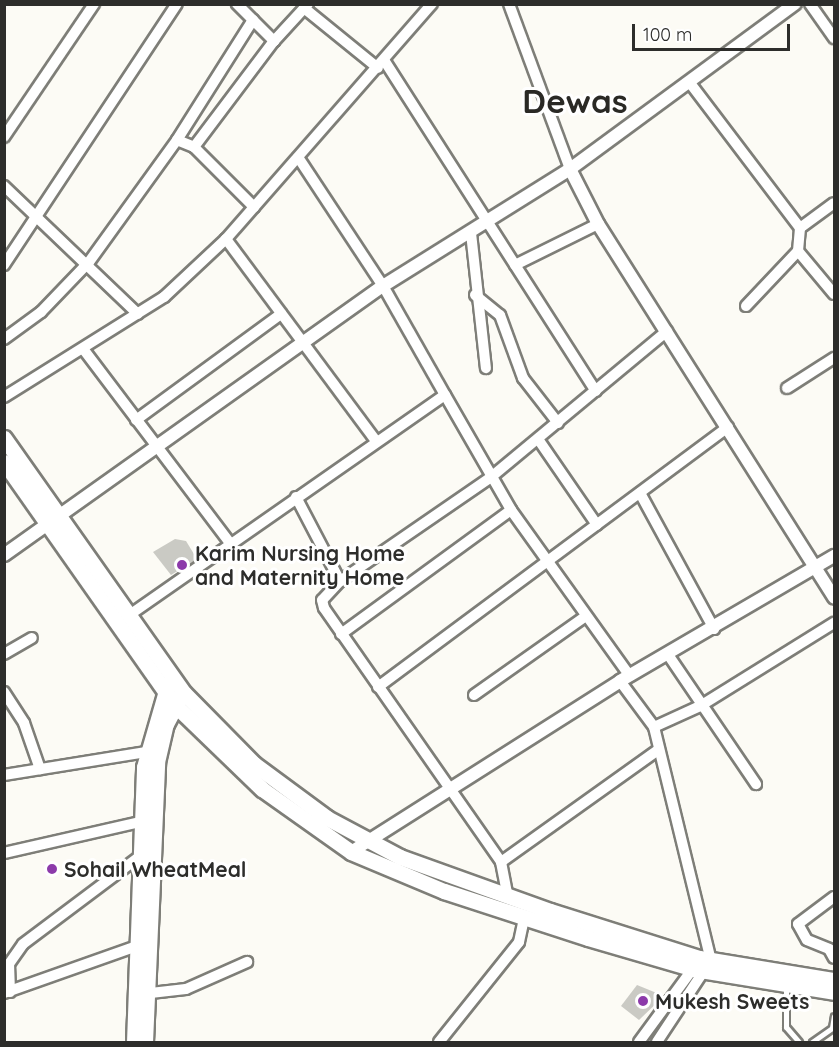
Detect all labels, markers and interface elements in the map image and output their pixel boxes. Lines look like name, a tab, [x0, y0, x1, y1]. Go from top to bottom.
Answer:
scale bar	[635, 12, 792, 50]
text: 100 m	[643, 23, 692, 46]
district label: Dewas	[522, 81, 628, 121]
place label: Karim Nursing Home and Maternity Home	[195, 540, 405, 590]
marker: Karim Nursing Home and Maternity Home	[173, 556, 191, 574]
place label: Sohail WheatMeal	[64, 856, 247, 882]
marker: Sohail WheatMeal	[45, 862, 59, 876]
place label: Mukesh Sweets	[655, 988, 809, 1014]
marker: Mukesh Sweets	[636, 994, 650, 1008]

